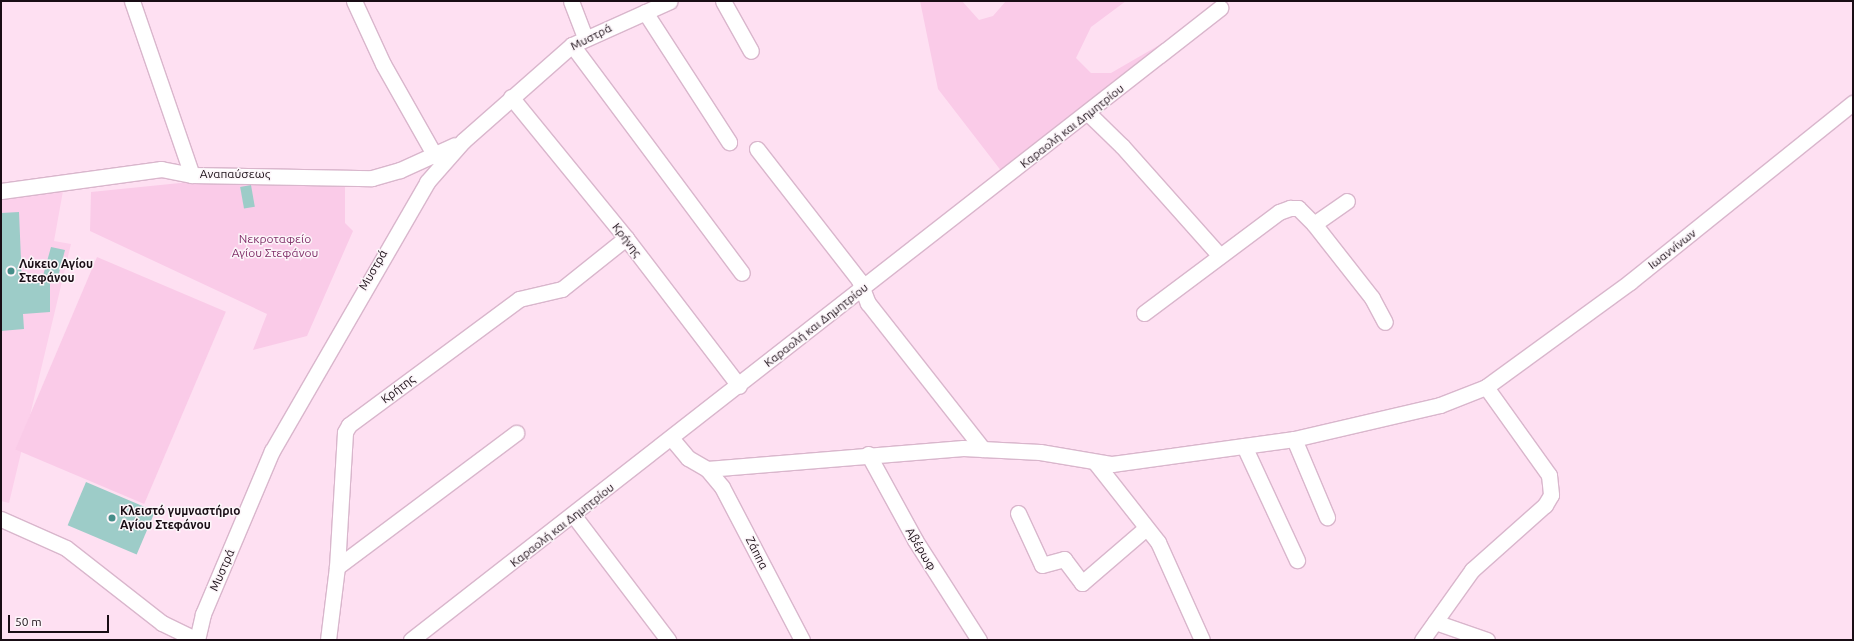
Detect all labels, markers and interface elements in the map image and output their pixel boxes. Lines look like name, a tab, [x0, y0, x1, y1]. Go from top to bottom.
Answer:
street label: Μυστρά	[568, 21, 614, 53]
street label: Καραολή και Δημητρίου	[1017, 81, 1127, 171]
street label: Αναπαύσεως	[200, 167, 270, 181]
street label: Κρήνης	[609, 220, 645, 260]
street label: Ιωαννίνων	[1645, 226, 1699, 272]
park label: Νεκροταφείο Αγίου Στεφάνου	[232, 232, 318, 260]
street label: Μυστρά	[356, 247, 390, 293]
place label: Λύκειο Αγίου Στεφάνου	[19, 257, 93, 285]
marker: Λύκειο Αγίου Στεφάνου	[6, 266, 16, 276]
street label: Καραολή και Δημητρίου	[761, 280, 871, 370]
street label: Κρήτης	[378, 372, 418, 406]
street label: Καραολή και Δημητρίου	[507, 480, 617, 570]
place label: Κλειστό γυμναστήριο Αγίου Στεφάνου	[120, 504, 240, 532]
marker: Κλειστό γυμναστήριο Αγίου Στεφάνου	[107, 513, 117, 523]
street label: Αβέρωφ	[903, 525, 939, 573]
street label: Ζάππα	[743, 534, 771, 572]
street label: Μυστρά	[206, 547, 238, 593]
scale bar	[10, 607, 111, 633]
text: 50 m	[15, 615, 42, 628]

